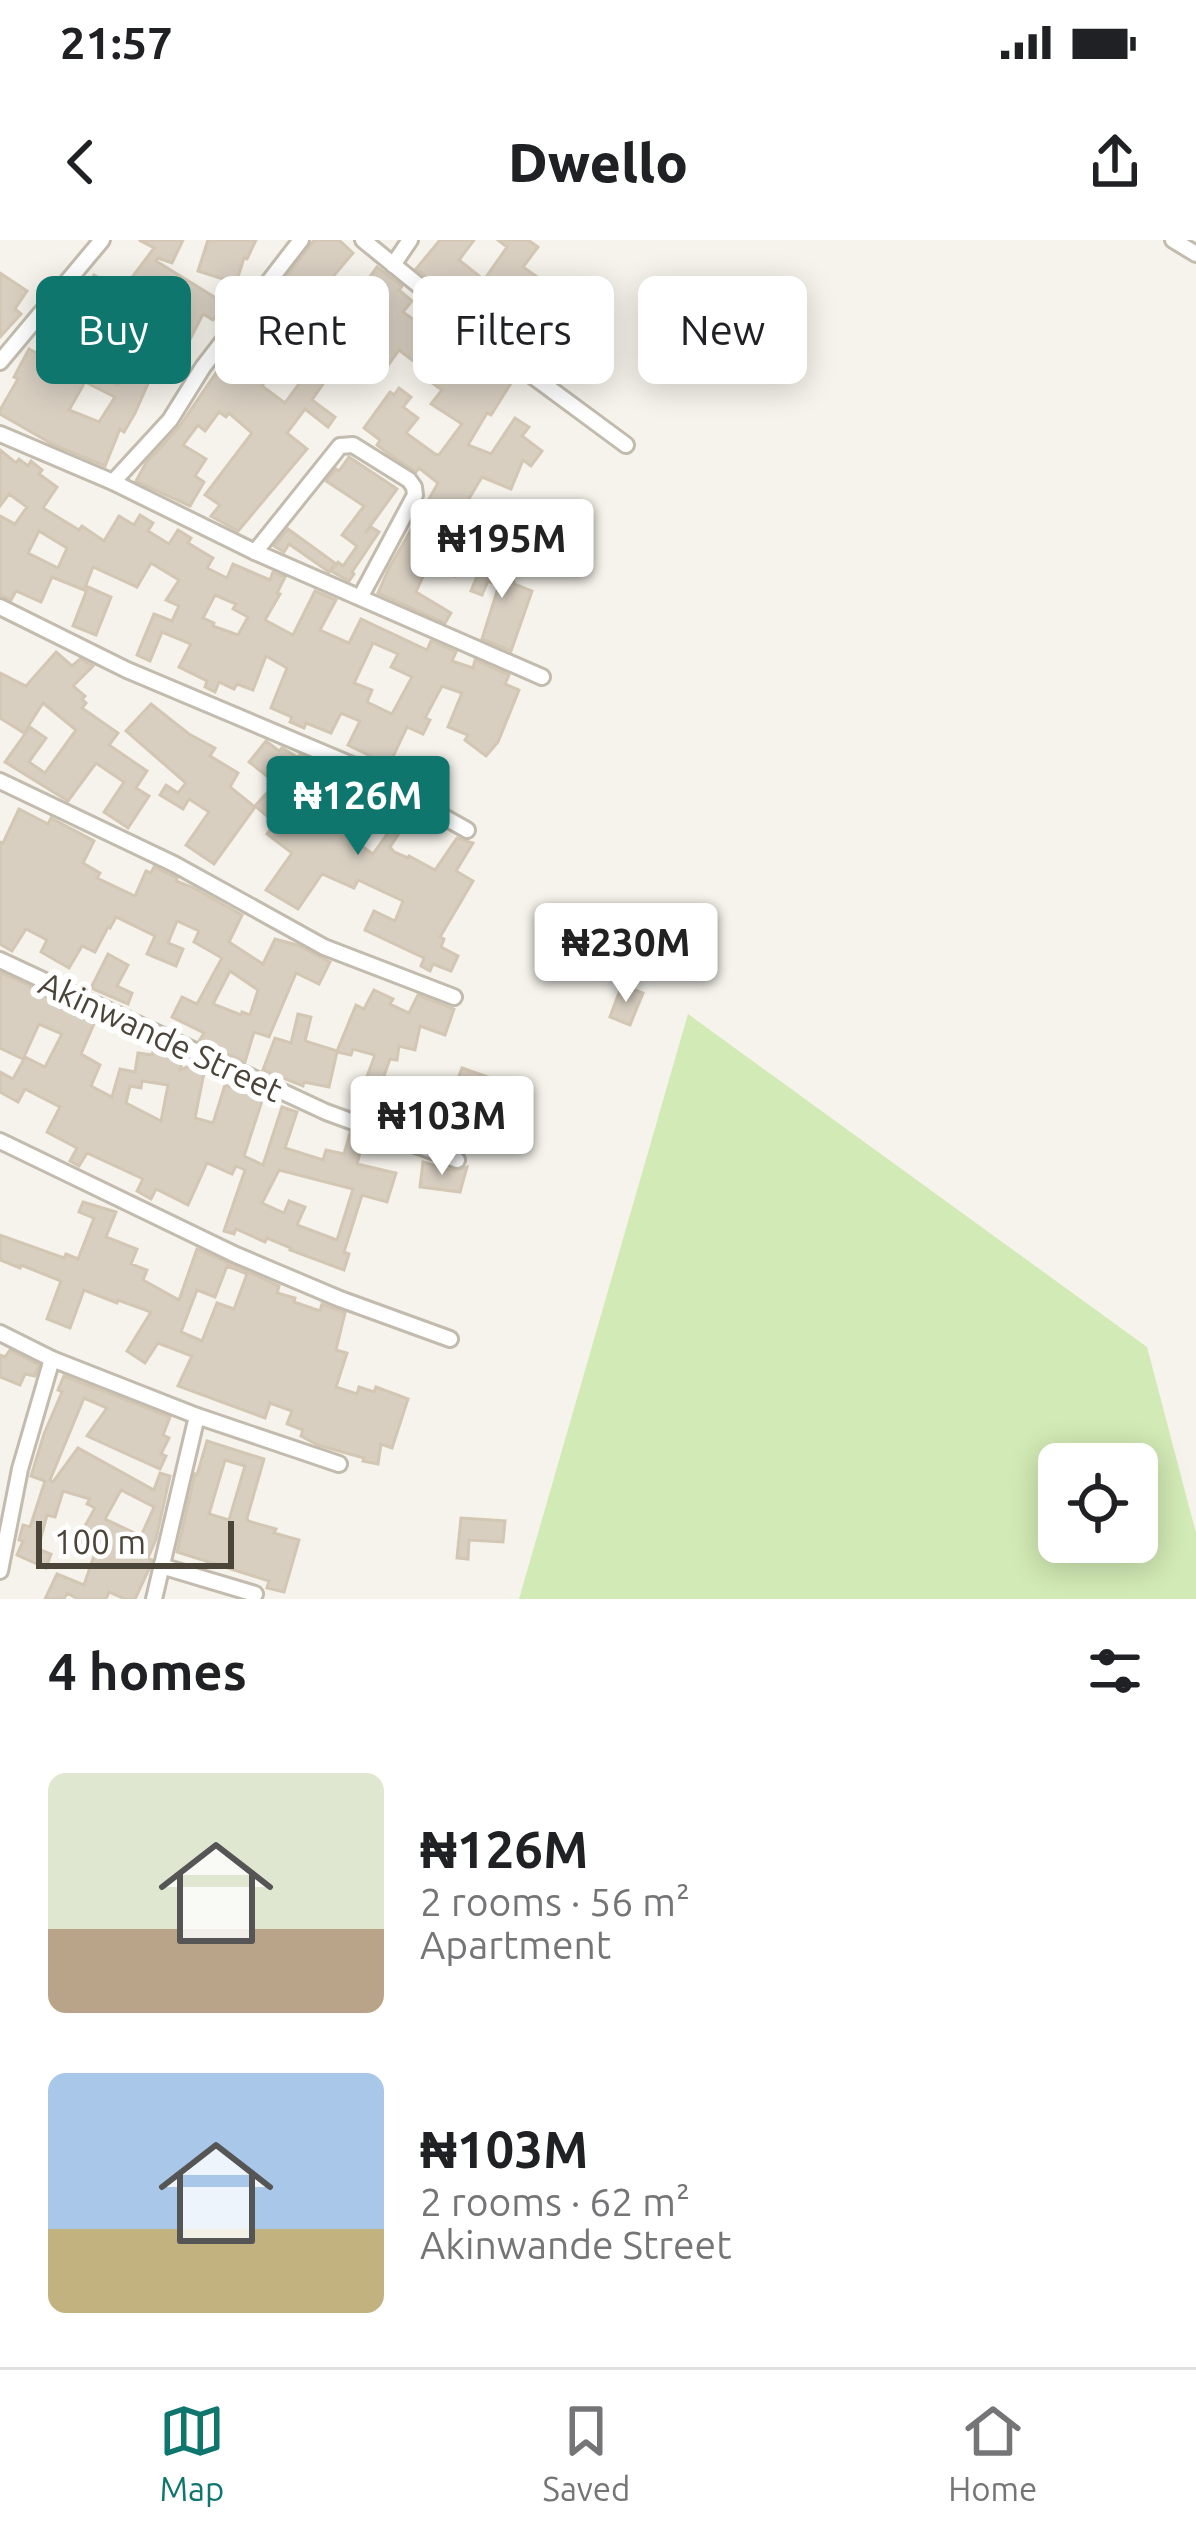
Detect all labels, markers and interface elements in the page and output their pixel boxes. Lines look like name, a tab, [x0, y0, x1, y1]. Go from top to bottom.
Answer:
text: 21:57	[60, 17, 173, 68]
icon: back	[48, 129, 114, 195]
icon: share	[1082, 129, 1148, 195]
text: Dwello	[508, 132, 688, 192]
chip: Buy	[36, 276, 191, 384]
chip: Rent	[215, 276, 389, 384]
chip: Filters	[413, 276, 614, 384]
chip: New	[638, 276, 807, 384]
pin: ₦195M	[418, 499, 586, 601]
text: ₦195M	[438, 516, 566, 559]
pin: ₦126M	[274, 756, 442, 858]
text: ₦126M	[294, 773, 422, 816]
pin: ₦230M	[542, 903, 710, 1005]
text: ₦230M	[562, 920, 690, 963]
street label: Akinwande Street	[34, 964, 288, 1108]
pin: ₦103M	[358, 1076, 526, 1178]
text: ₦103M	[378, 1093, 506, 1136]
map controls	[1038, 1443, 1158, 1563]
button: locate	[1038, 1443, 1158, 1563]
scale bar	[36, 1515, 234, 1568]
text: 100 m	[54, 1523, 146, 1560]
icon: filters	[1082, 1638, 1148, 1704]
text: 4 homes	[48, 1642, 247, 1700]
text: ₦126M	[420, 1820, 589, 1878]
icon: home	[144, 1821, 288, 1965]
text: 2 rooms · 56 m²	[420, 1880, 690, 1923]
text: Apartment	[420, 1923, 611, 1966]
text: ₦103M	[420, 2120, 589, 2178]
icon: home	[144, 2121, 288, 2265]
text: 2 rooms · 62 m²	[420, 2180, 690, 2223]
text: Akinwande Street	[420, 2223, 731, 2266]
tab: Map	[159, 2398, 225, 2507]
tab: Saved	[543, 2398, 630, 2507]
tab: Home	[948, 2398, 1037, 2507]

